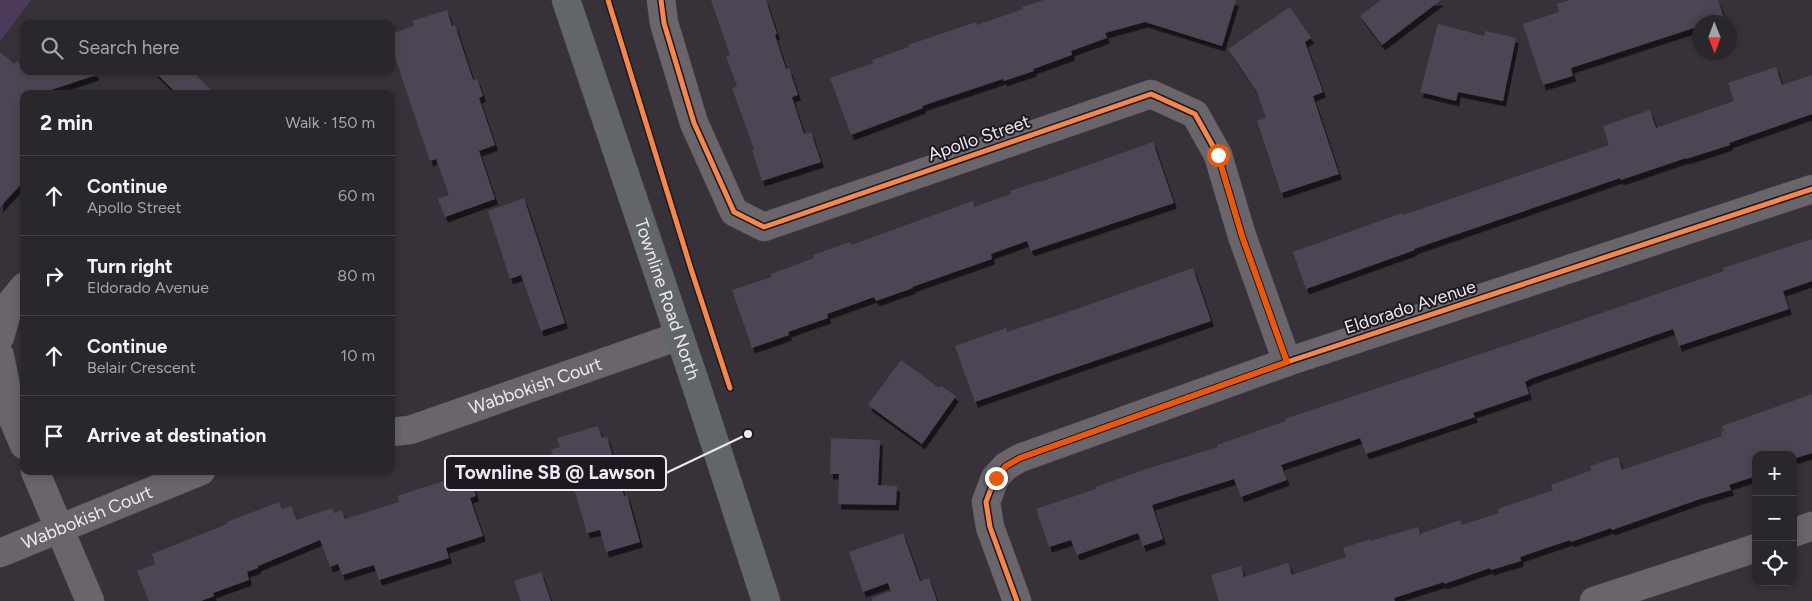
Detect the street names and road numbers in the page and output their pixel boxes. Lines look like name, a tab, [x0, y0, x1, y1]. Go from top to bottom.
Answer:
street label: Apollo Street	[925, 110, 1033, 166]
street label: Townline Road North	[630, 216, 705, 383]
street label: Eldorado Avenue	[1341, 275, 1479, 339]
street label: Wabbokish Court	[466, 353, 605, 420]
street label: Wabbokish Court	[18, 481, 156, 554]

